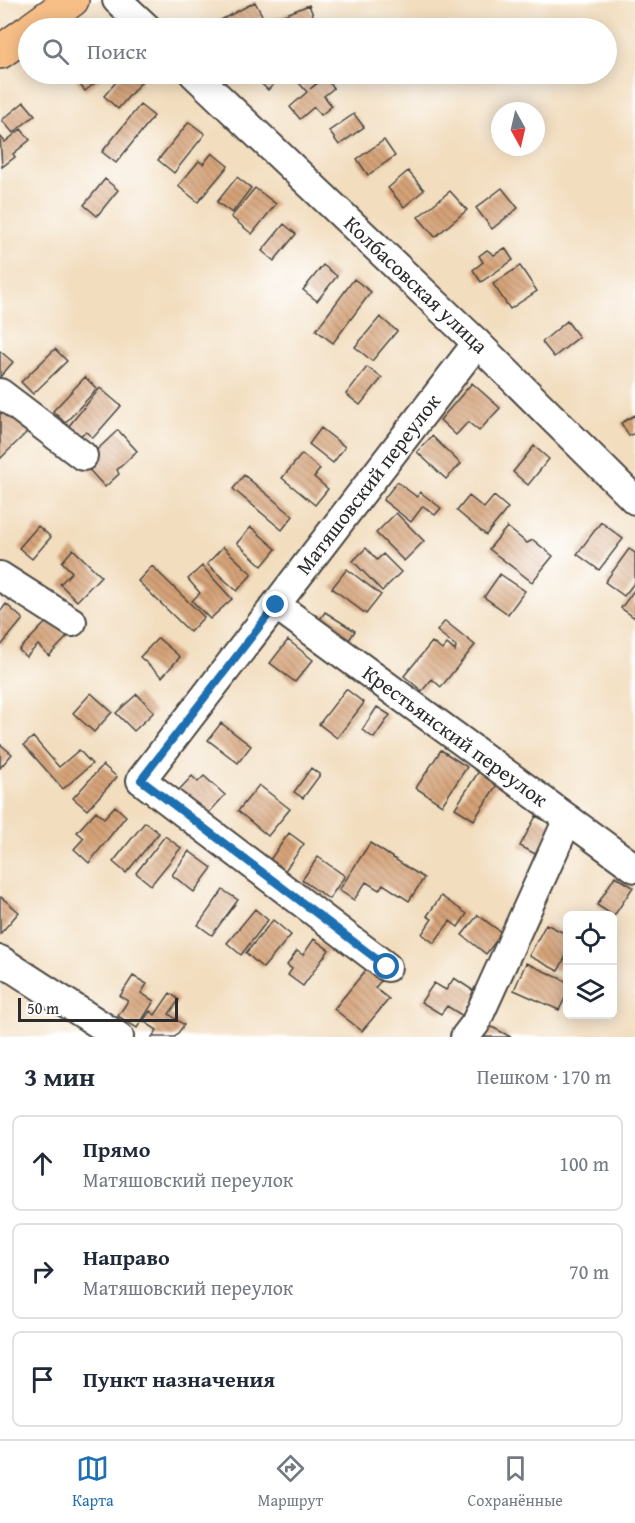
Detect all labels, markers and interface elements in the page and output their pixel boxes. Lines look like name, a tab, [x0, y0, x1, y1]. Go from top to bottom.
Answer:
search box	[18, 18, 617, 84]
icon: search	[39, 35, 72, 68]
text: Поиск	[87, 35, 147, 67]
north arrow	[491, 102, 545, 156]
street label: Колбасовская улица	[337, 208, 495, 361]
street label: Матяшовский переулок	[288, 387, 448, 581]
route end	[262, 591, 288, 617]
street label: Крестьянский переулок	[356, 657, 555, 814]
map controls	[563, 911, 617, 1019]
button: locate	[563, 911, 617, 965]
route start	[373, 953, 399, 979]
button: layers	[563, 965, 617, 1019]
scale bar	[18, 995, 178, 1022]
text: 50 m	[27, 996, 59, 1020]
text: 3 мин	[24, 1057, 95, 1096]
text: Пешком · 170 m	[477, 1062, 611, 1091]
text: Прямо	[83, 1133, 150, 1165]
icon: ahead	[26, 1147, 59, 1180]
text: 100 m	[559, 1149, 609, 1178]
text: Матяшовский переулок	[83, 1165, 293, 1194]
text: Направо	[83, 1241, 170, 1273]
icon: right	[26, 1255, 59, 1288]
text: 70 m	[569, 1257, 609, 1286]
text: Матяшовский переулок	[83, 1273, 293, 1302]
icon: arrive	[26, 1363, 59, 1396]
text: Пункт назначения	[83, 1363, 275, 1395]
tab: Карта	[72, 1452, 114, 1512]
tab: Маршрут	[258, 1452, 323, 1512]
tab: Сохранённые	[468, 1452, 563, 1512]

